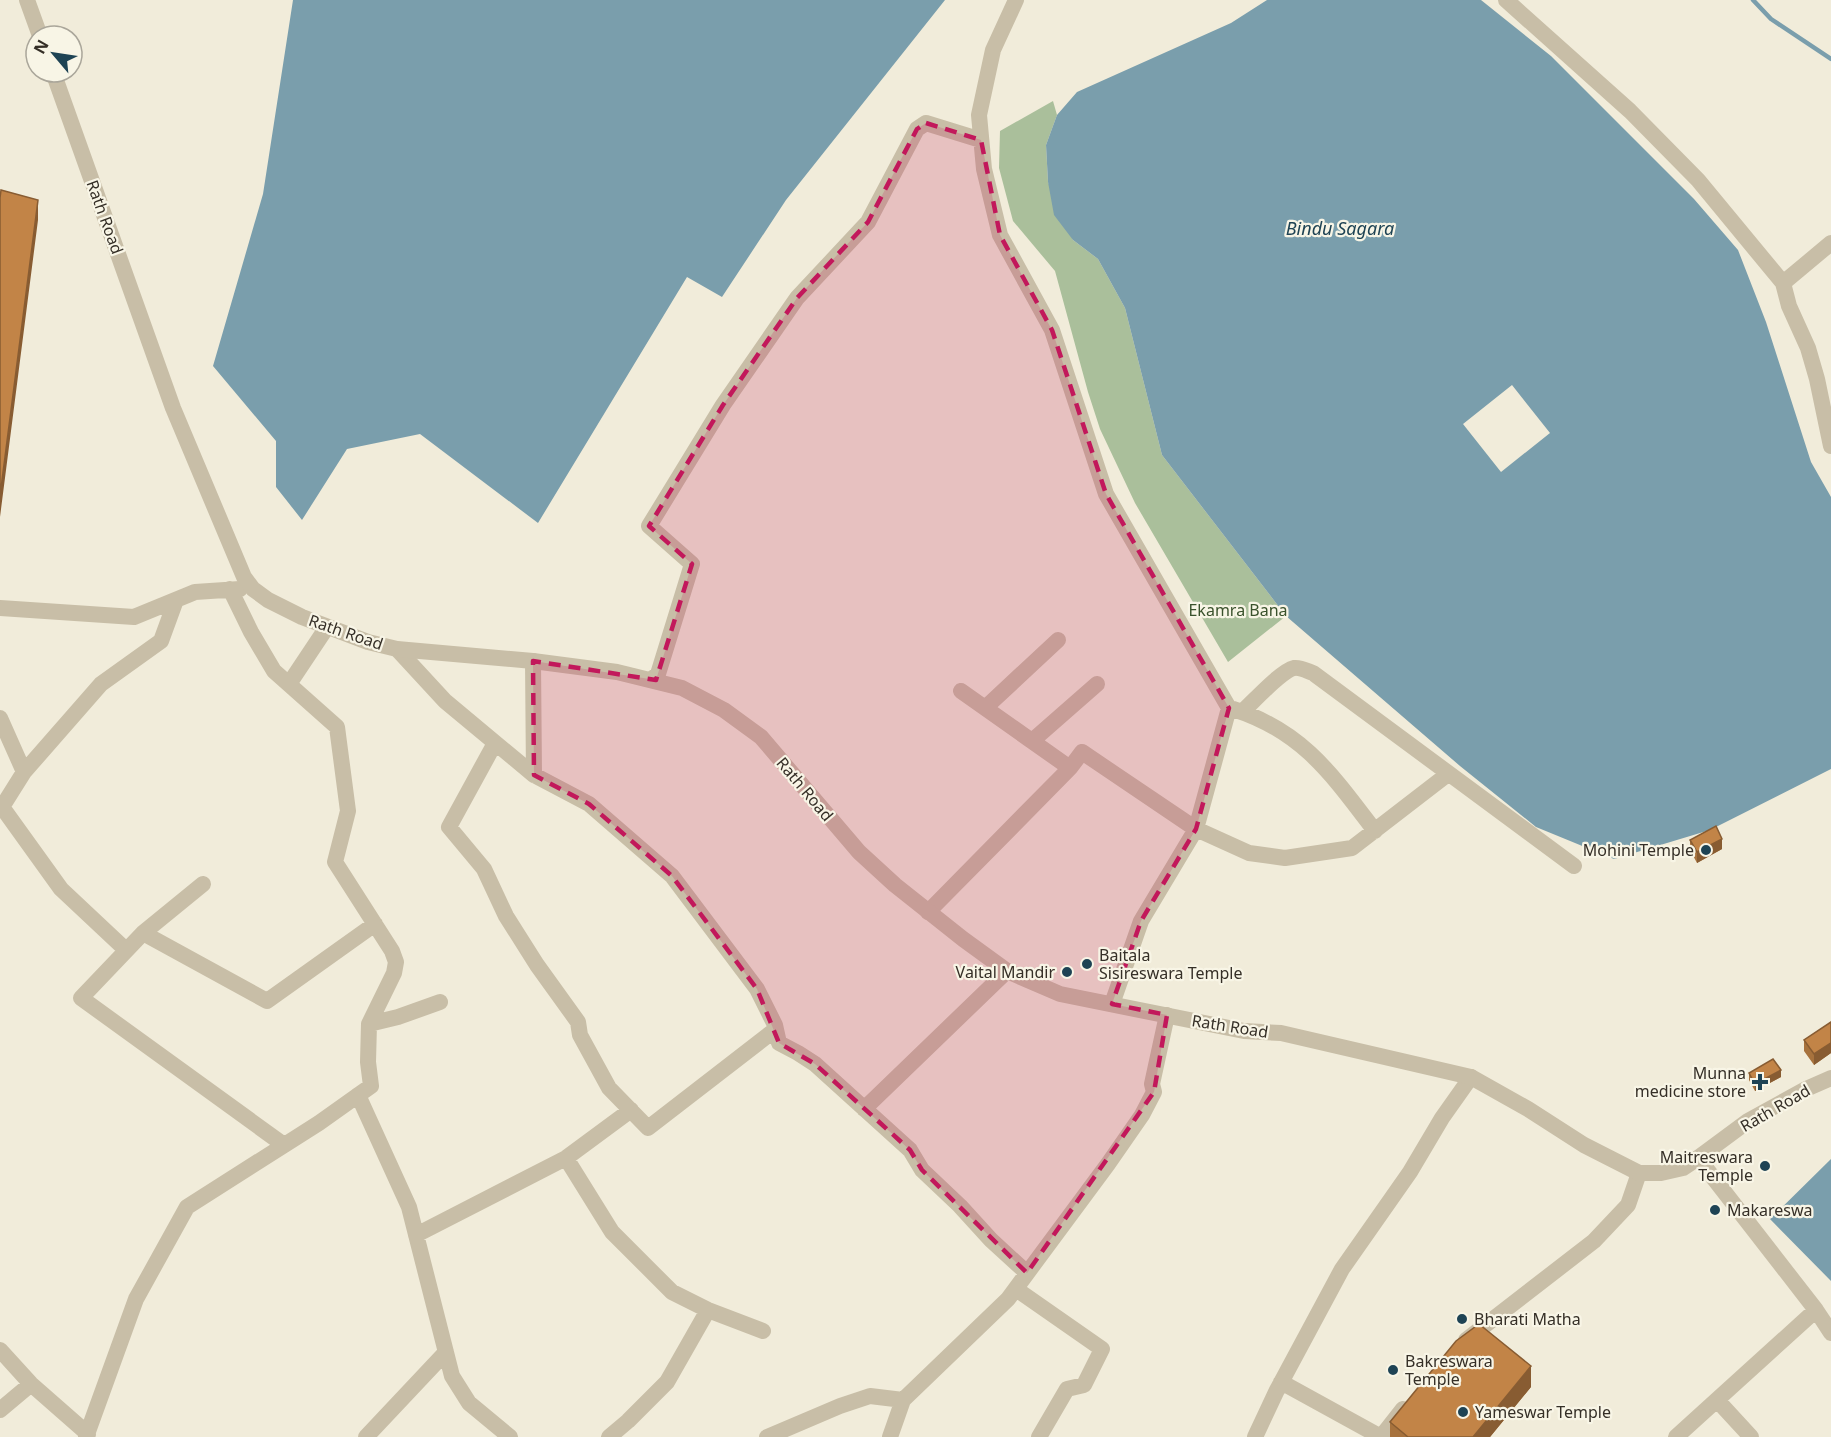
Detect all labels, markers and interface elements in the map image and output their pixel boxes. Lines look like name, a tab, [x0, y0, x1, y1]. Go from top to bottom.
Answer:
north arrow	[24, 24, 84, 84]
text: N	[28, 36, 54, 58]
street label: Rath Road	[81, 177, 129, 257]
water label: Bindu Sagara	[1286, 216, 1394, 240]
park label: Ekamra Bana	[1188, 599, 1288, 621]
street label: Rath Road	[306, 609, 386, 655]
street label: Rath Road	[772, 752, 838, 826]
place label: Mohini Temple	[1583, 839, 1694, 861]
marker: Mohini Temple	[1699, 843, 1713, 857]
place label: Baitala Sisireswara Temple	[1099, 944, 1242, 984]
marker: Baitala Sisireswara Temple	[1080, 957, 1094, 971]
place label: Vaital Mandir	[956, 961, 1055, 983]
marker: Vaital Mandir	[1060, 965, 1074, 979]
street label: Rath Road	[1190, 1009, 1270, 1043]
place label: Munna medicine store	[1635, 1062, 1746, 1102]
marker: Munna medicine store	[1751, 1073, 1769, 1091]
street label: Rath Road	[1736, 1079, 1814, 1137]
place label: Maitreswara Temple	[1660, 1146, 1753, 1186]
marker: Maitreswara Temple	[1758, 1159, 1772, 1173]
place label: Makareswa	[1727, 1199, 1813, 1221]
marker: Makareswa	[1708, 1203, 1722, 1217]
place label: Bharati Matha	[1474, 1308, 1581, 1330]
marker: Bharati Matha	[1455, 1312, 1469, 1326]
place label: Bakreswara Temple	[1405, 1350, 1493, 1390]
marker: Bakreswara Temple	[1386, 1363, 1400, 1377]
place label: Yameswar Temple	[1475, 1401, 1611, 1423]
marker: Yameswar Temple	[1456, 1405, 1470, 1419]

